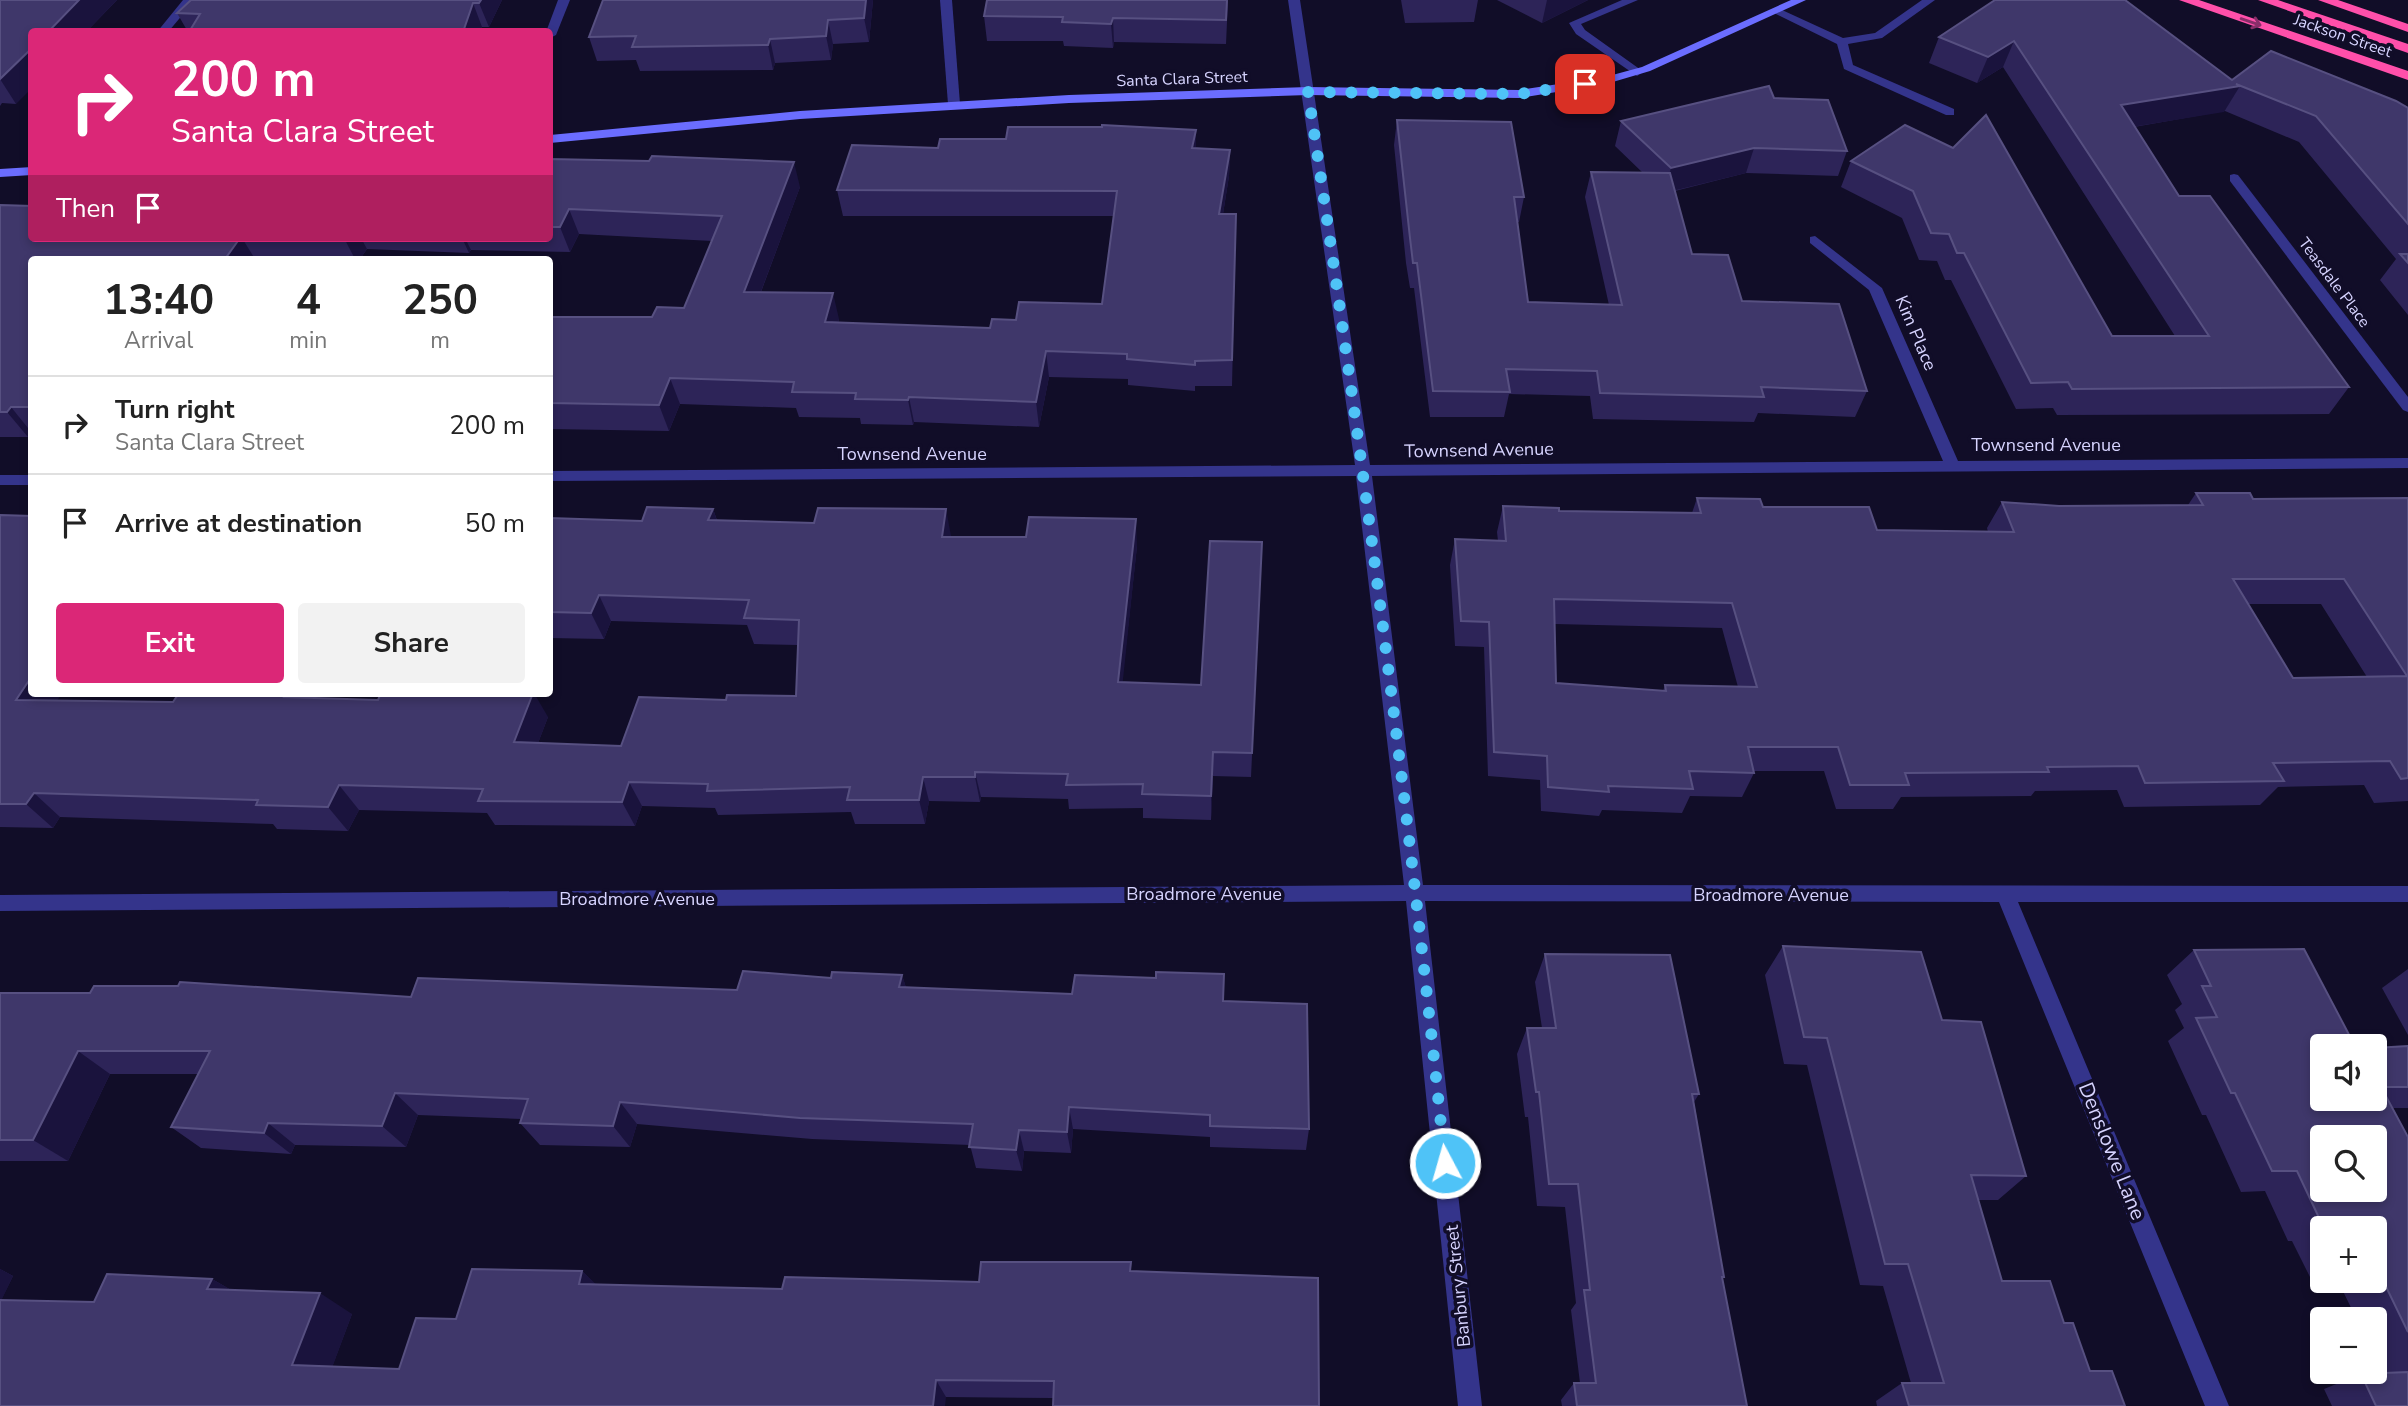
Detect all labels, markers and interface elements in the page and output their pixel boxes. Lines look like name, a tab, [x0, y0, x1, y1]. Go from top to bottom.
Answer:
street label: Jackson Street	[2290, 9, 2395, 63]
one-way arrow	[2239, 17, 2261, 29]
text: 200 m	[171, 46, 315, 113]
pin	[1555, 54, 1615, 114]
icon: right	[56, 56, 147, 147]
icon: arrive	[1566, 65, 1604, 103]
street label: Santa Clara Street	[1116, 66, 1249, 92]
text: Santa Clara Street	[171, 110, 434, 153]
icon: arrive	[129, 189, 167, 227]
text: Then	[56, 191, 115, 226]
street label: Teasdale Place	[2293, 233, 2375, 332]
text: 13:40	[103, 272, 214, 329]
text: 4	[296, 272, 321, 329]
text: 250	[402, 272, 478, 329]
street label: Kim Place	[1889, 292, 1943, 374]
text: Arrival	[124, 325, 193, 356]
text: min	[289, 325, 327, 356]
text: m	[430, 325, 450, 356]
text: Turn right	[115, 392, 234, 427]
icon: right	[56, 406, 94, 444]
text: 200 m	[449, 408, 525, 443]
text: Santa Clara Street	[115, 427, 304, 458]
street label: Townsend Avenue	[1971, 433, 2121, 457]
street label: Townsend Avenue	[1404, 437, 1554, 463]
street label: Townsend Avenue	[837, 442, 987, 466]
icon: arrive	[56, 504, 94, 542]
text: Arrive at destination	[115, 506, 362, 541]
text: 50 m	[465, 506, 525, 541]
button: Exit	[56, 603, 284, 683]
button: Share	[298, 603, 525, 683]
street label: Broadmore Avenue	[1126, 882, 1282, 906]
street label: Broadmore Avenue	[1693, 883, 1849, 907]
street label: Broadmore Avenue	[559, 887, 715, 911]
map controls	[2310, 1034, 2387, 1384]
button: sound	[2310, 1034, 2387, 1111]
street label: Denslowe Lane	[2072, 1078, 2152, 1224]
button: search	[2310, 1125, 2387, 1202]
position arrow	[1408, 1126, 1482, 1200]
button: +	[2310, 1216, 2387, 1293]
street label: Banbury Street	[1440, 1223, 1476, 1348]
button: −	[2310, 1307, 2387, 1384]

